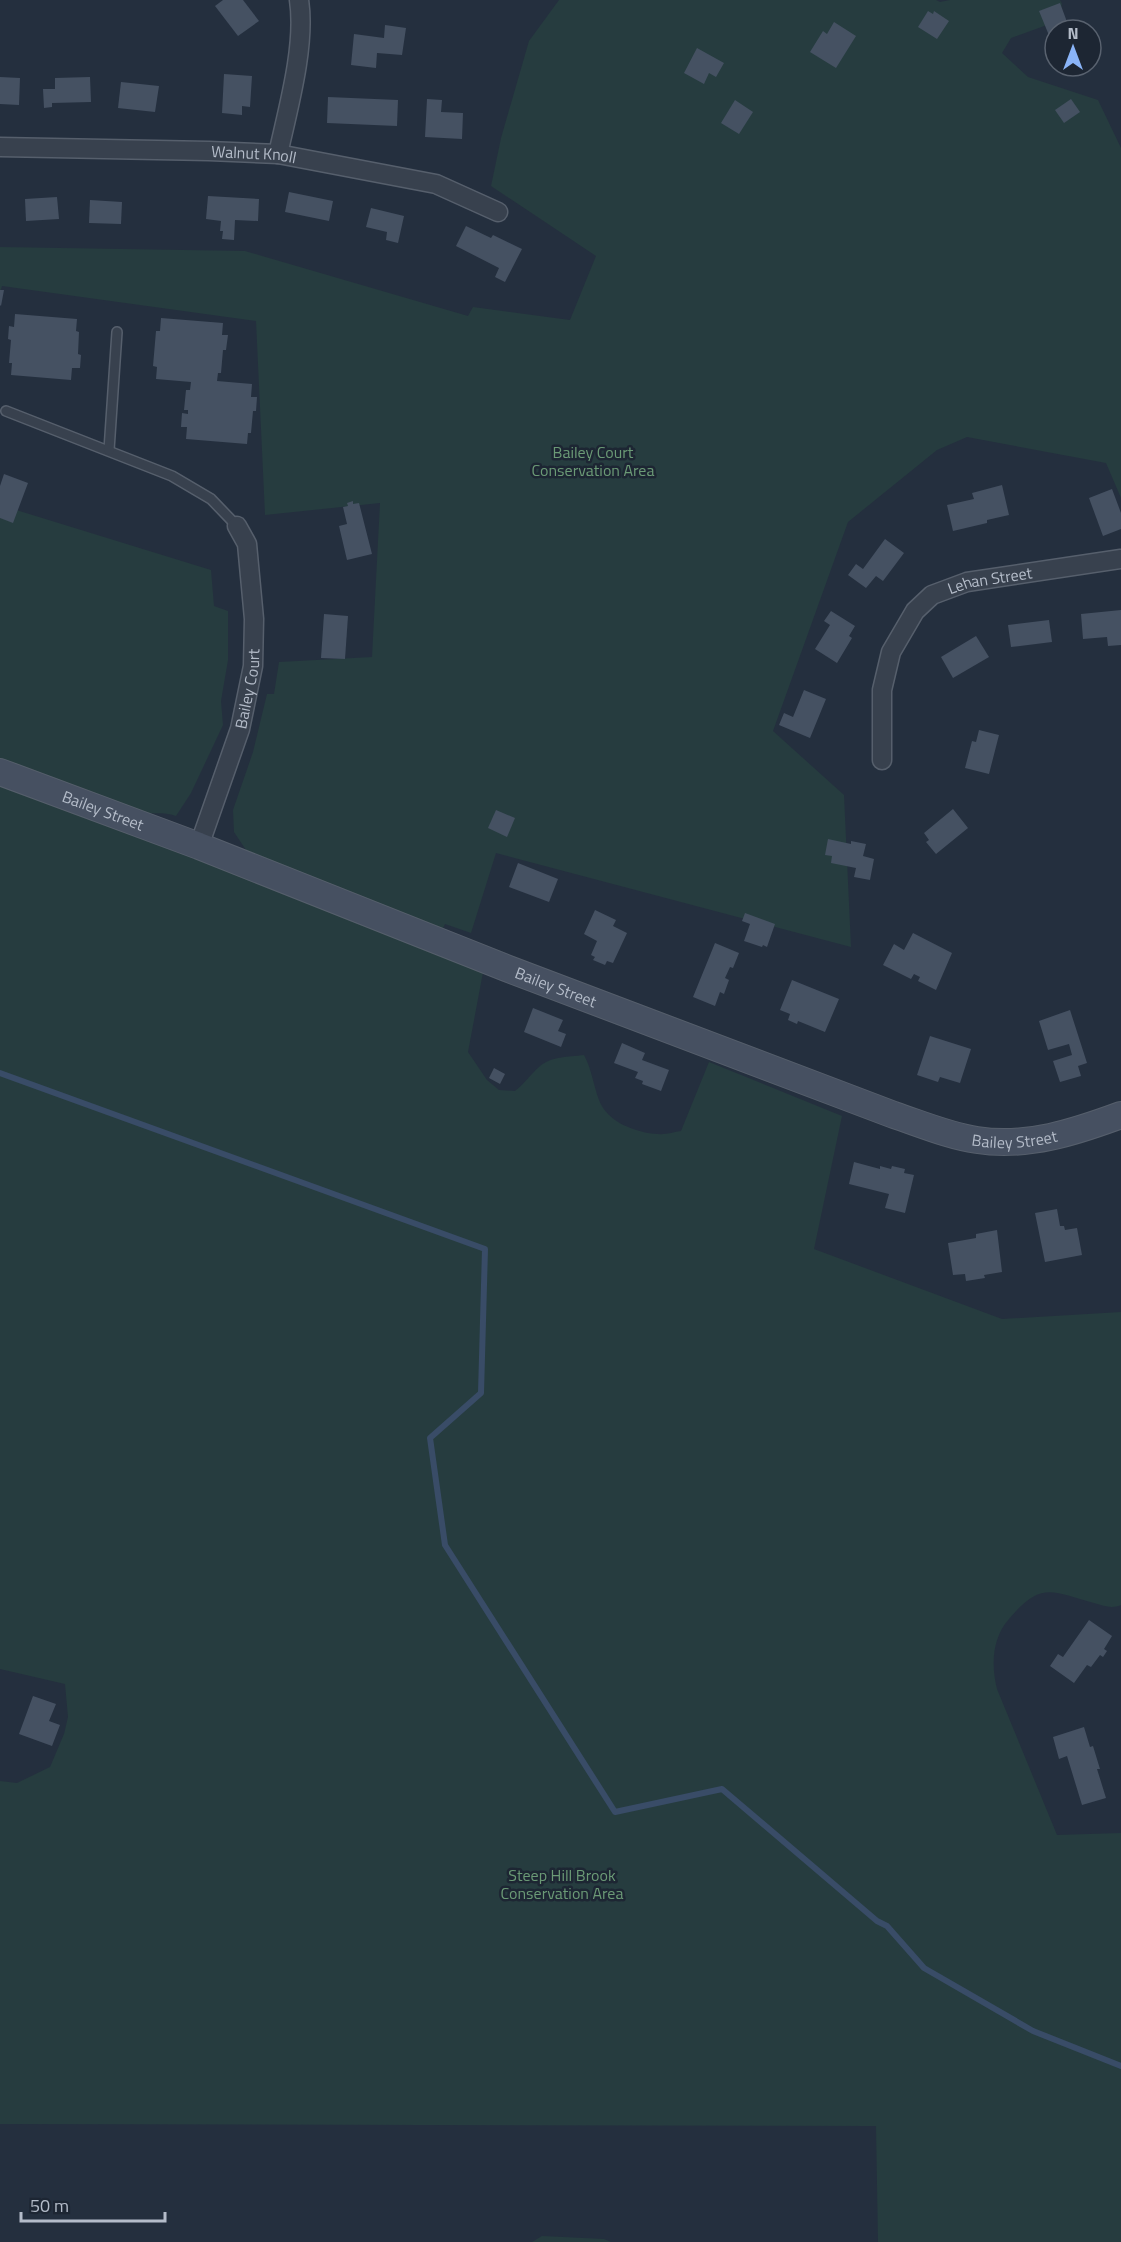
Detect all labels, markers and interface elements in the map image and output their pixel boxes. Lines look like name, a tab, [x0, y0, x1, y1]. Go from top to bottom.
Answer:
north arrow	[1043, 18, 1103, 78]
text: N	[1067, 21, 1079, 45]
street label: Walnut Knoll	[211, 139, 299, 169]
park label: Bailey Court Conservation Area	[532, 440, 654, 482]
street label: Lehan Street	[944, 560, 1034, 600]
street label: Bailey Court	[228, 648, 265, 731]
street label: Bailey Street	[59, 784, 148, 837]
street label: Bailey Street	[512, 961, 601, 1013]
street label: Bailey Street	[970, 1124, 1060, 1154]
park label: Steep Hill Brook Conservation Area	[501, 1863, 623, 1905]
scale bar	[21, 2185, 165, 2223]
text: 50 m	[30, 2192, 69, 2219]

